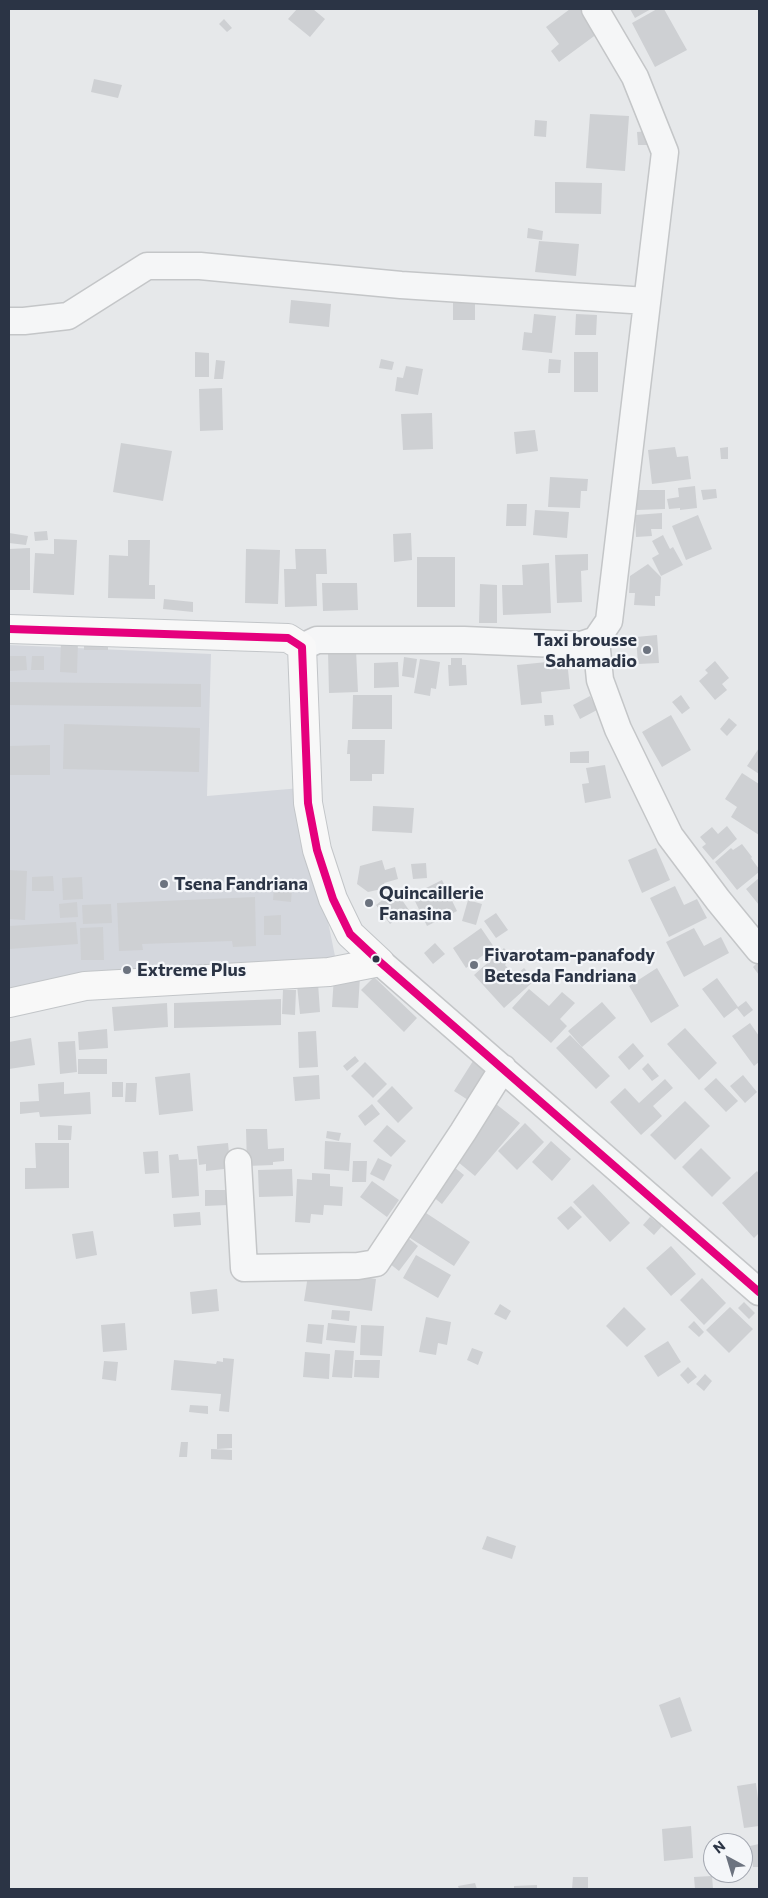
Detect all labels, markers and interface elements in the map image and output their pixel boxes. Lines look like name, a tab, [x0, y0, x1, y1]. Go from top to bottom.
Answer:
place label: Taxi brousse Sahamadio	[533, 629, 637, 672]
marker: Taxi brousse Sahamadio	[641, 644, 653, 656]
place label: Tsena Fandriana	[174, 873, 308, 895]
marker: Tsena Fandriana	[158, 878, 170, 890]
place label: Quincaillerie Fanasina	[379, 882, 484, 924]
marker: Quincaillerie Fanasina	[363, 897, 375, 909]
place label: Fivarotam-panafody Betesda Fandriana	[484, 944, 655, 986]
unlabelled marker	[371, 954, 381, 964]
place label: Extreme Plus	[137, 959, 246, 981]
marker: Fivarotam-panafody Betesda Fandriana	[468, 959, 480, 971]
marker: Extreme Plus	[121, 964, 133, 976]
north arrow	[703, 1833, 753, 1883]
text: N	[709, 1837, 728, 1857]

